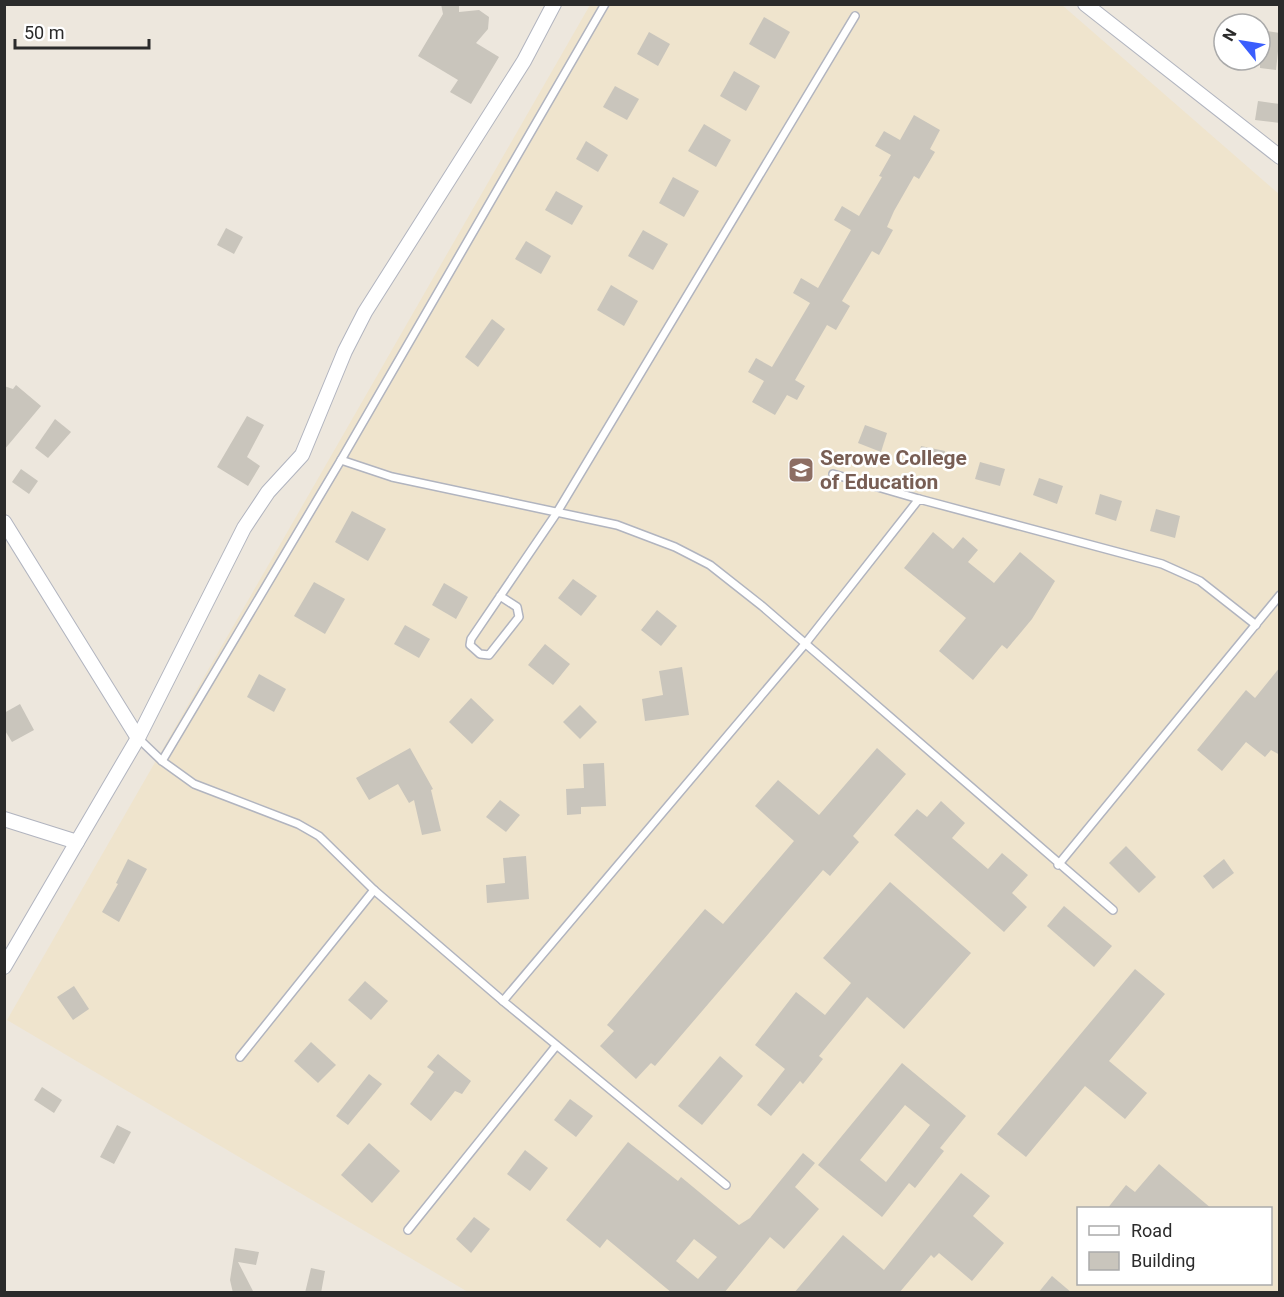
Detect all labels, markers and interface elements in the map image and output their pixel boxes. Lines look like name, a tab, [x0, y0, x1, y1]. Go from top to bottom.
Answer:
scale bar	[15, 12, 148, 50]
north arrow	[1212, 12, 1272, 72]
text: 50 m	[24, 22, 64, 43]
text: N	[1218, 25, 1240, 44]
place label: Serowe College of Education	[820, 446, 967, 494]
school or university icon: Serowe College of Education	[786, 455, 816, 485]
legend	[1077, 1207, 1272, 1285]
text: Road	[1131, 1220, 1172, 1241]
text: Building	[1131, 1250, 1195, 1271]

